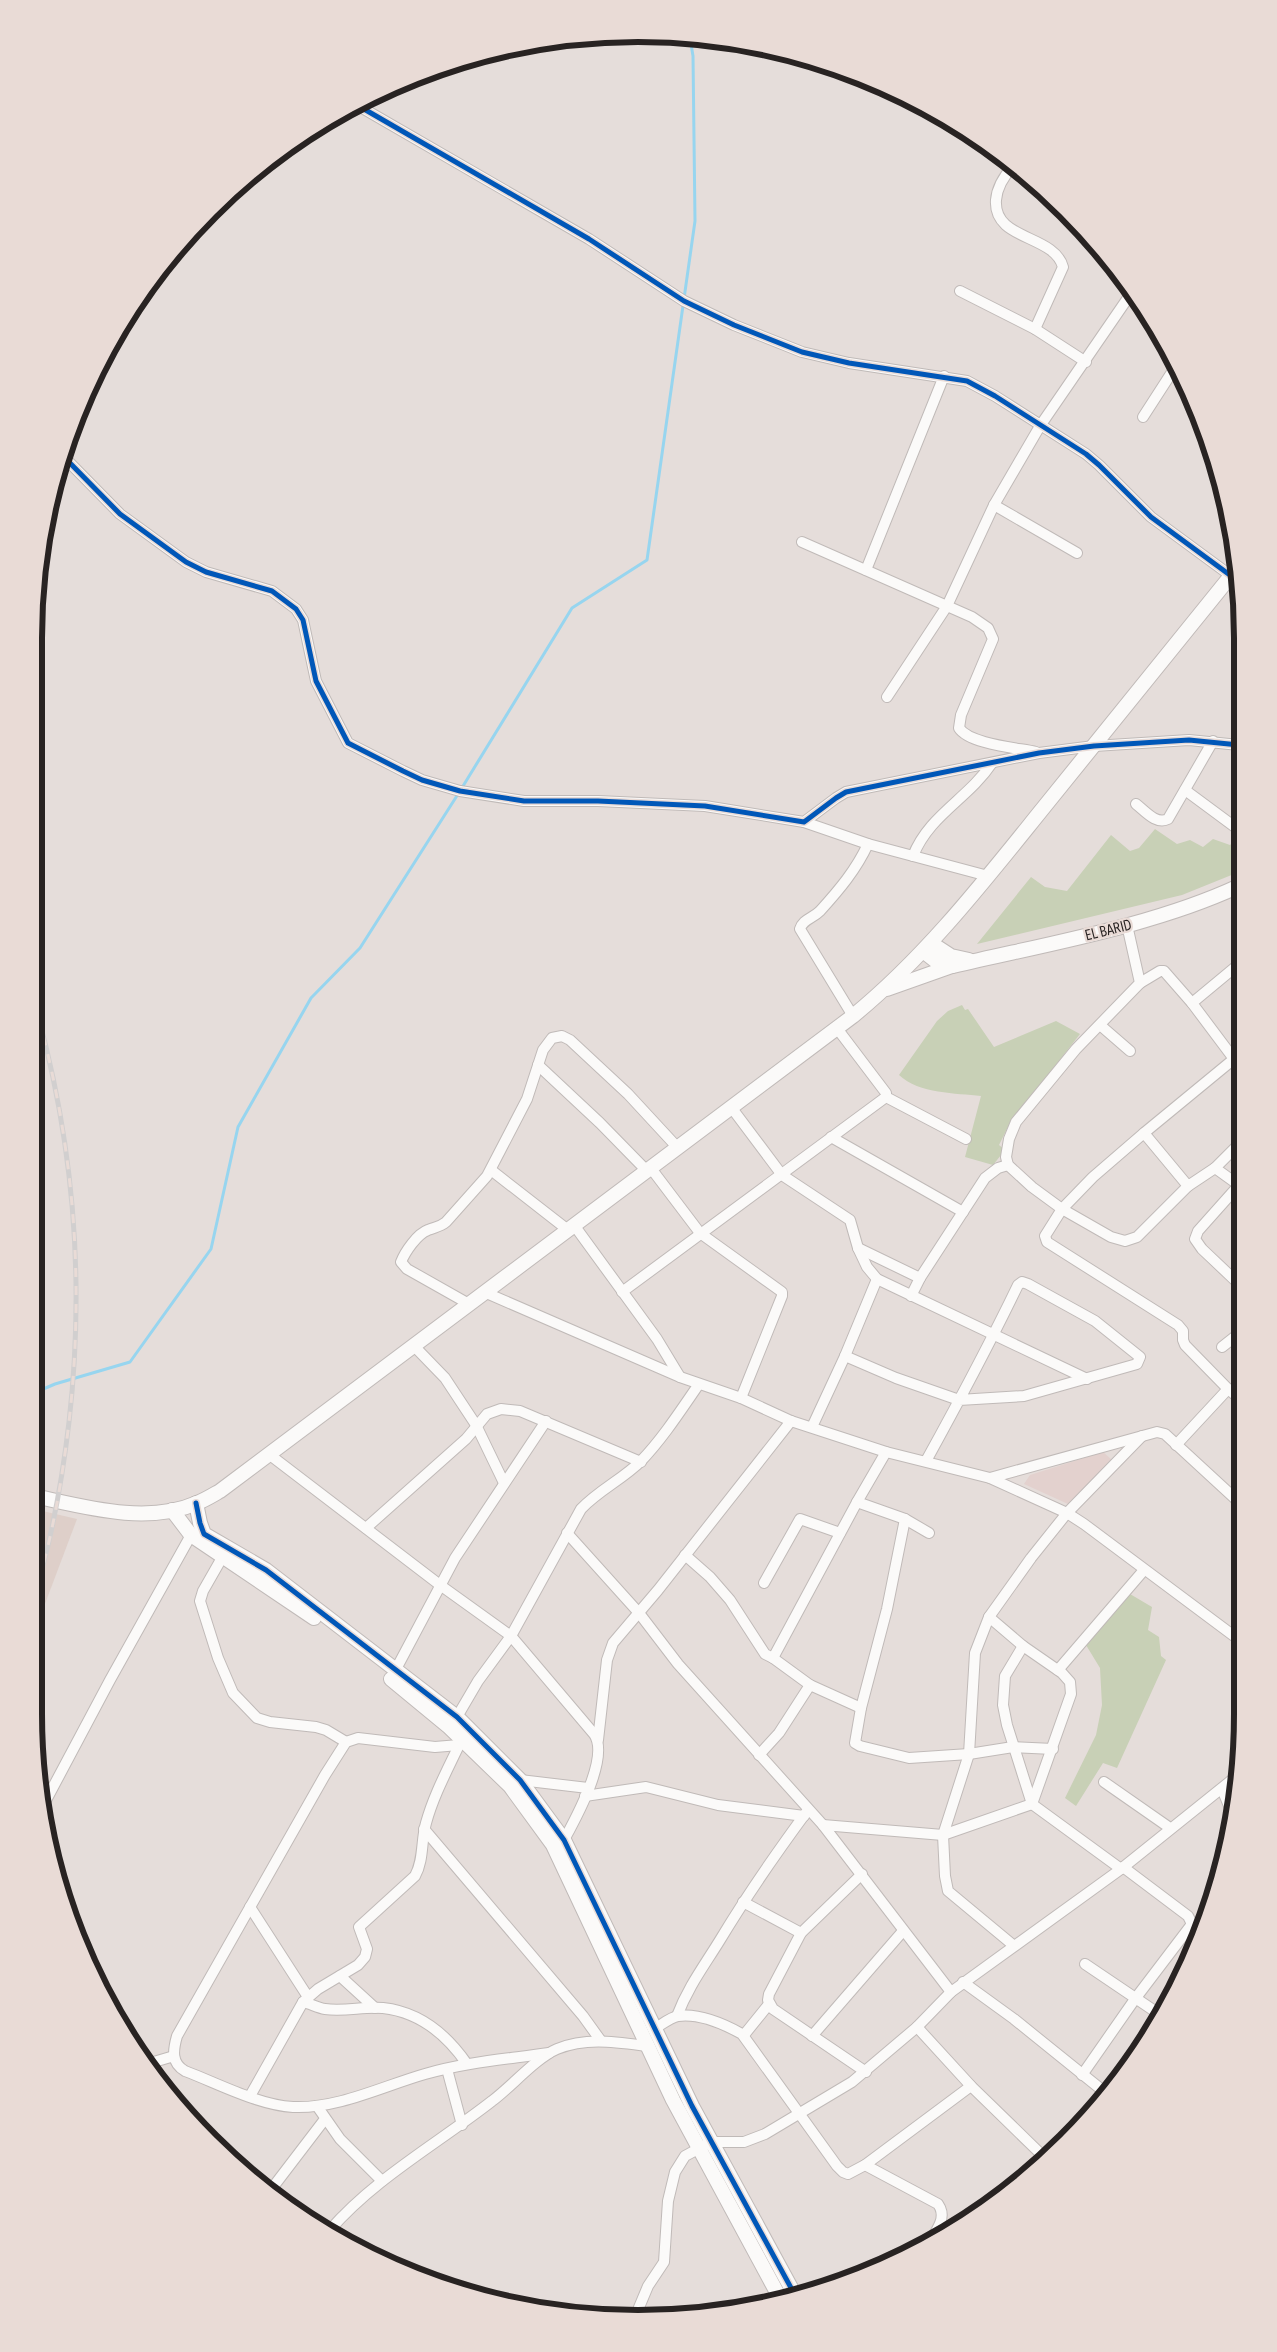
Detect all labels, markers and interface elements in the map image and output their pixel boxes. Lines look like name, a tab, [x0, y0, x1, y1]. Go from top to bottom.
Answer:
street label: EL BARID	[1083, 915, 1134, 945]

